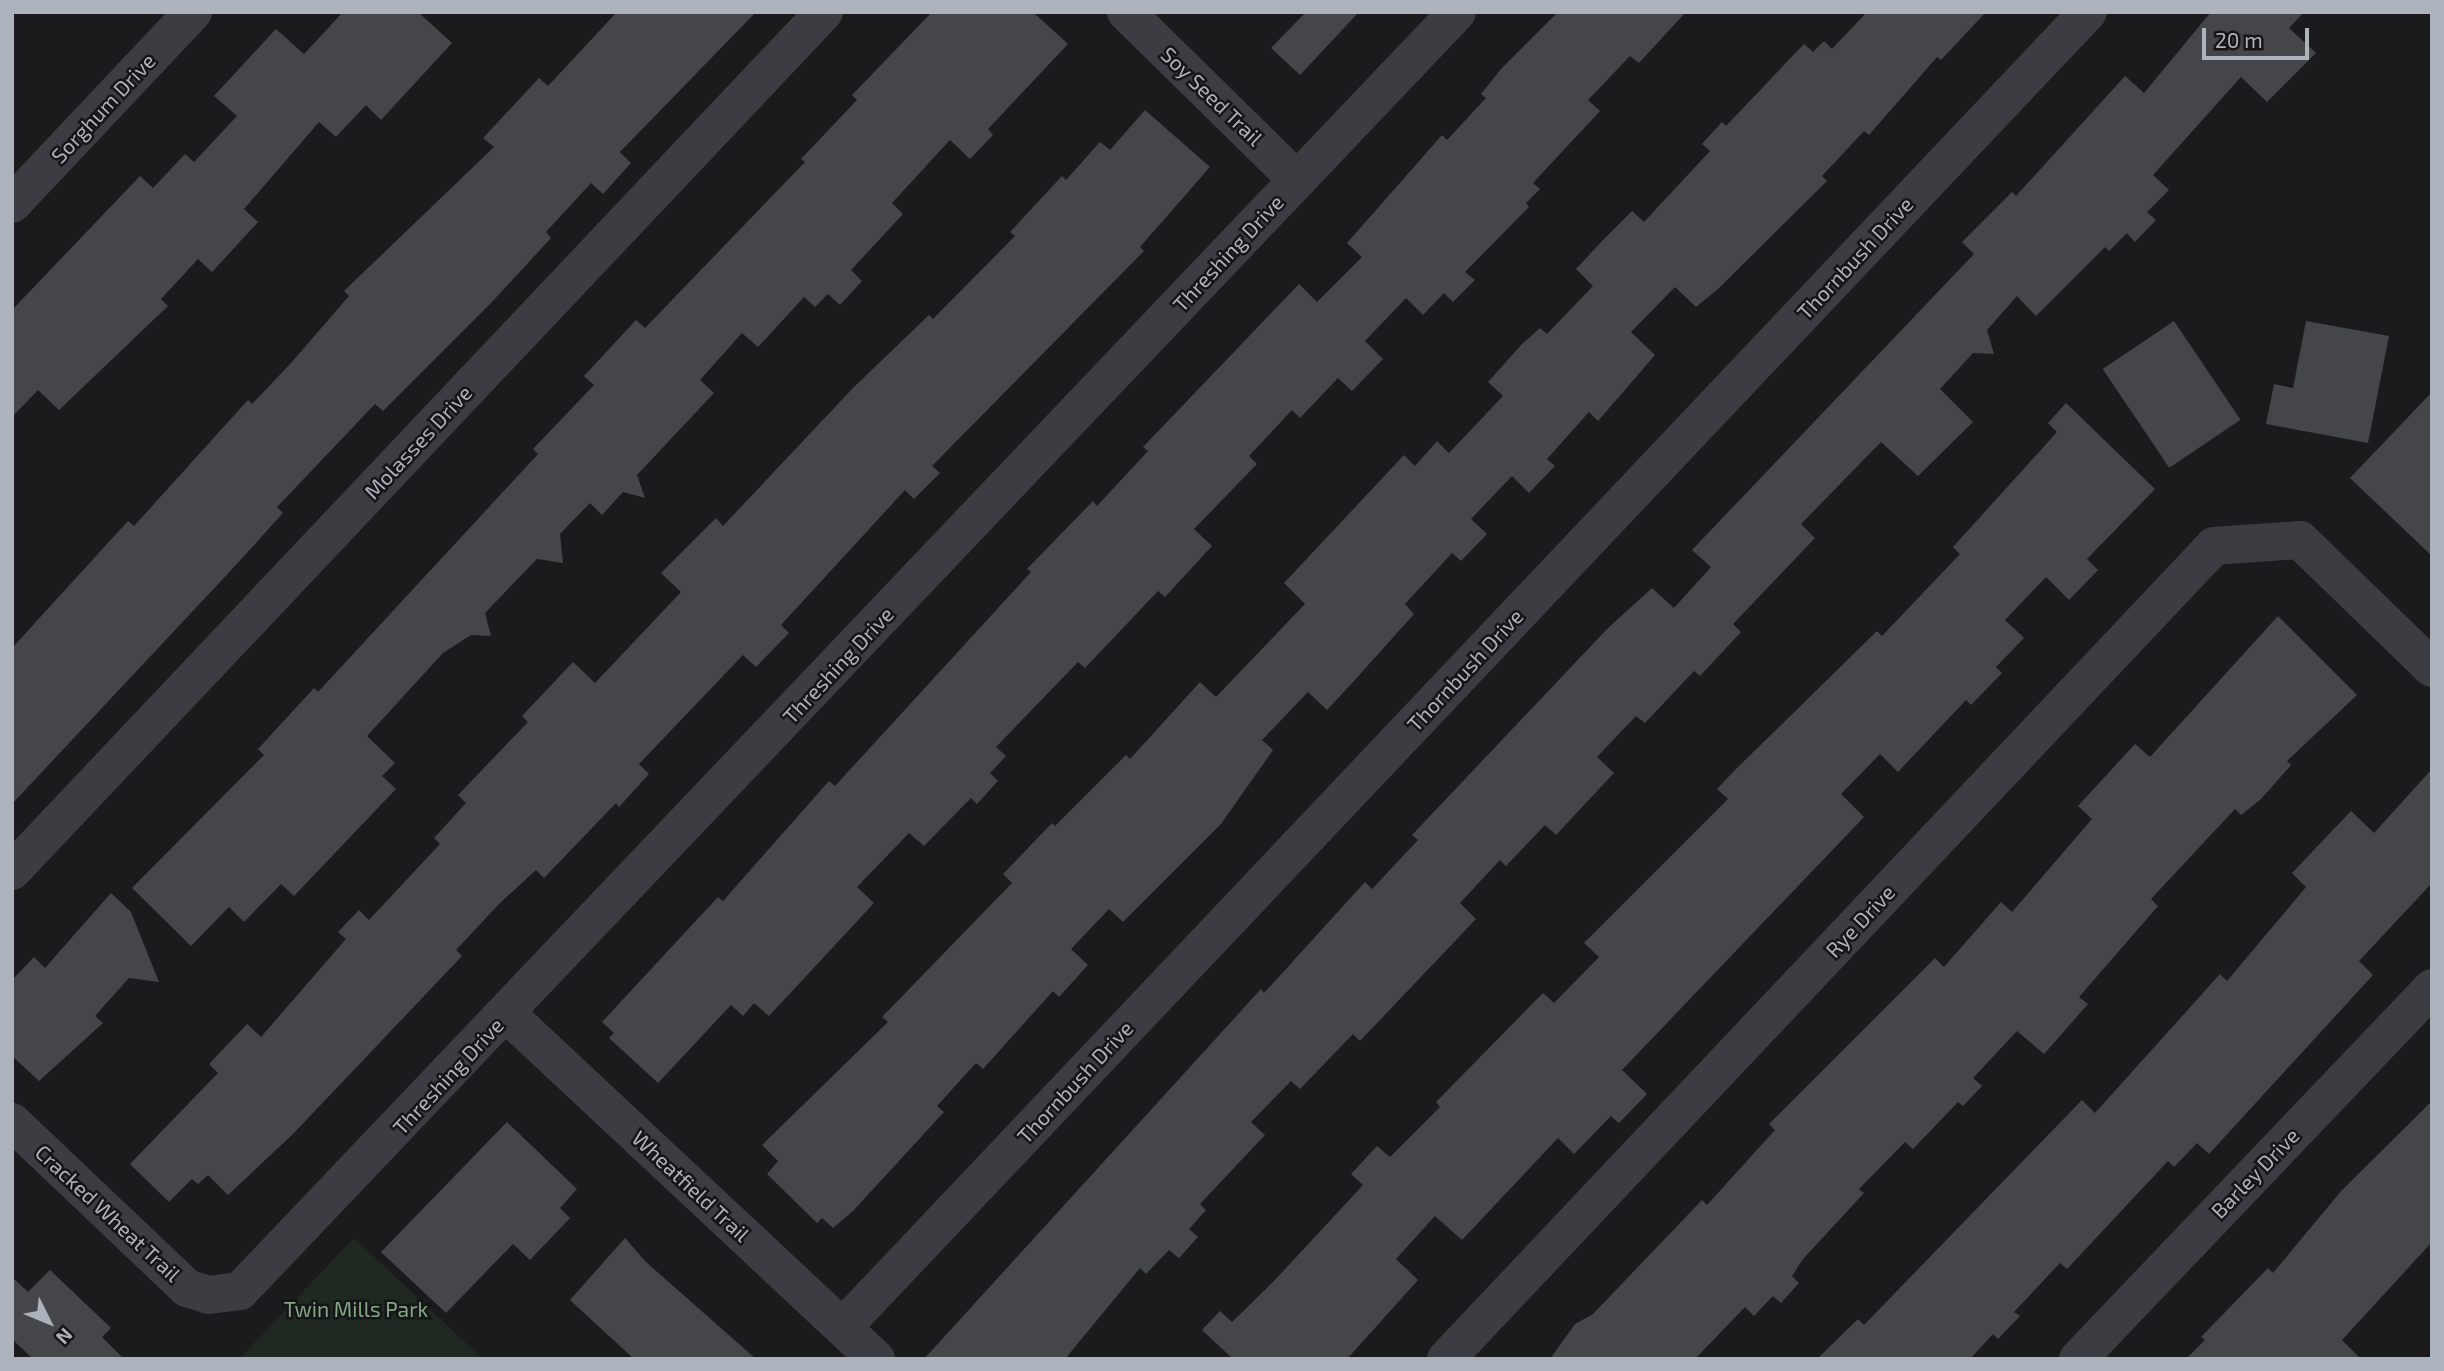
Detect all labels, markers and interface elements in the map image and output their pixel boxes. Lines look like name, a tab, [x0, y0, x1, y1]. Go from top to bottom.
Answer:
scale bar	[2206, 14, 2313, 58]
text: 20 m	[2215, 27, 2263, 52]
street label: Soy Seed Trail	[1156, 41, 1268, 151]
street label: Sorghum Drive	[46, 48, 160, 168]
street label: Threshing Drive	[1168, 189, 1288, 317]
street label: Thornbush Drive	[1792, 192, 1918, 324]
street label: Molasses Drive	[359, 380, 477, 504]
street label: Threshing Drive	[778, 601, 898, 729]
street label: Thornbush Drive	[1402, 604, 1528, 736]
street label: Rye Drive	[1820, 880, 1900, 962]
street label: Threshing Drive	[388, 1012, 508, 1140]
street label: Thornbush Drive	[1012, 1016, 1138, 1148]
street label: Barley Drive	[2206, 1123, 2304, 1223]
street label: Wheatfield Trail	[627, 1125, 755, 1247]
street label: Cracked Wheat Trail	[30, 1139, 186, 1287]
north arrow	[14, 1287, 84, 1357]
park label: Twin Mills Park	[284, 1296, 428, 1322]
text: N	[52, 1324, 78, 1350]

